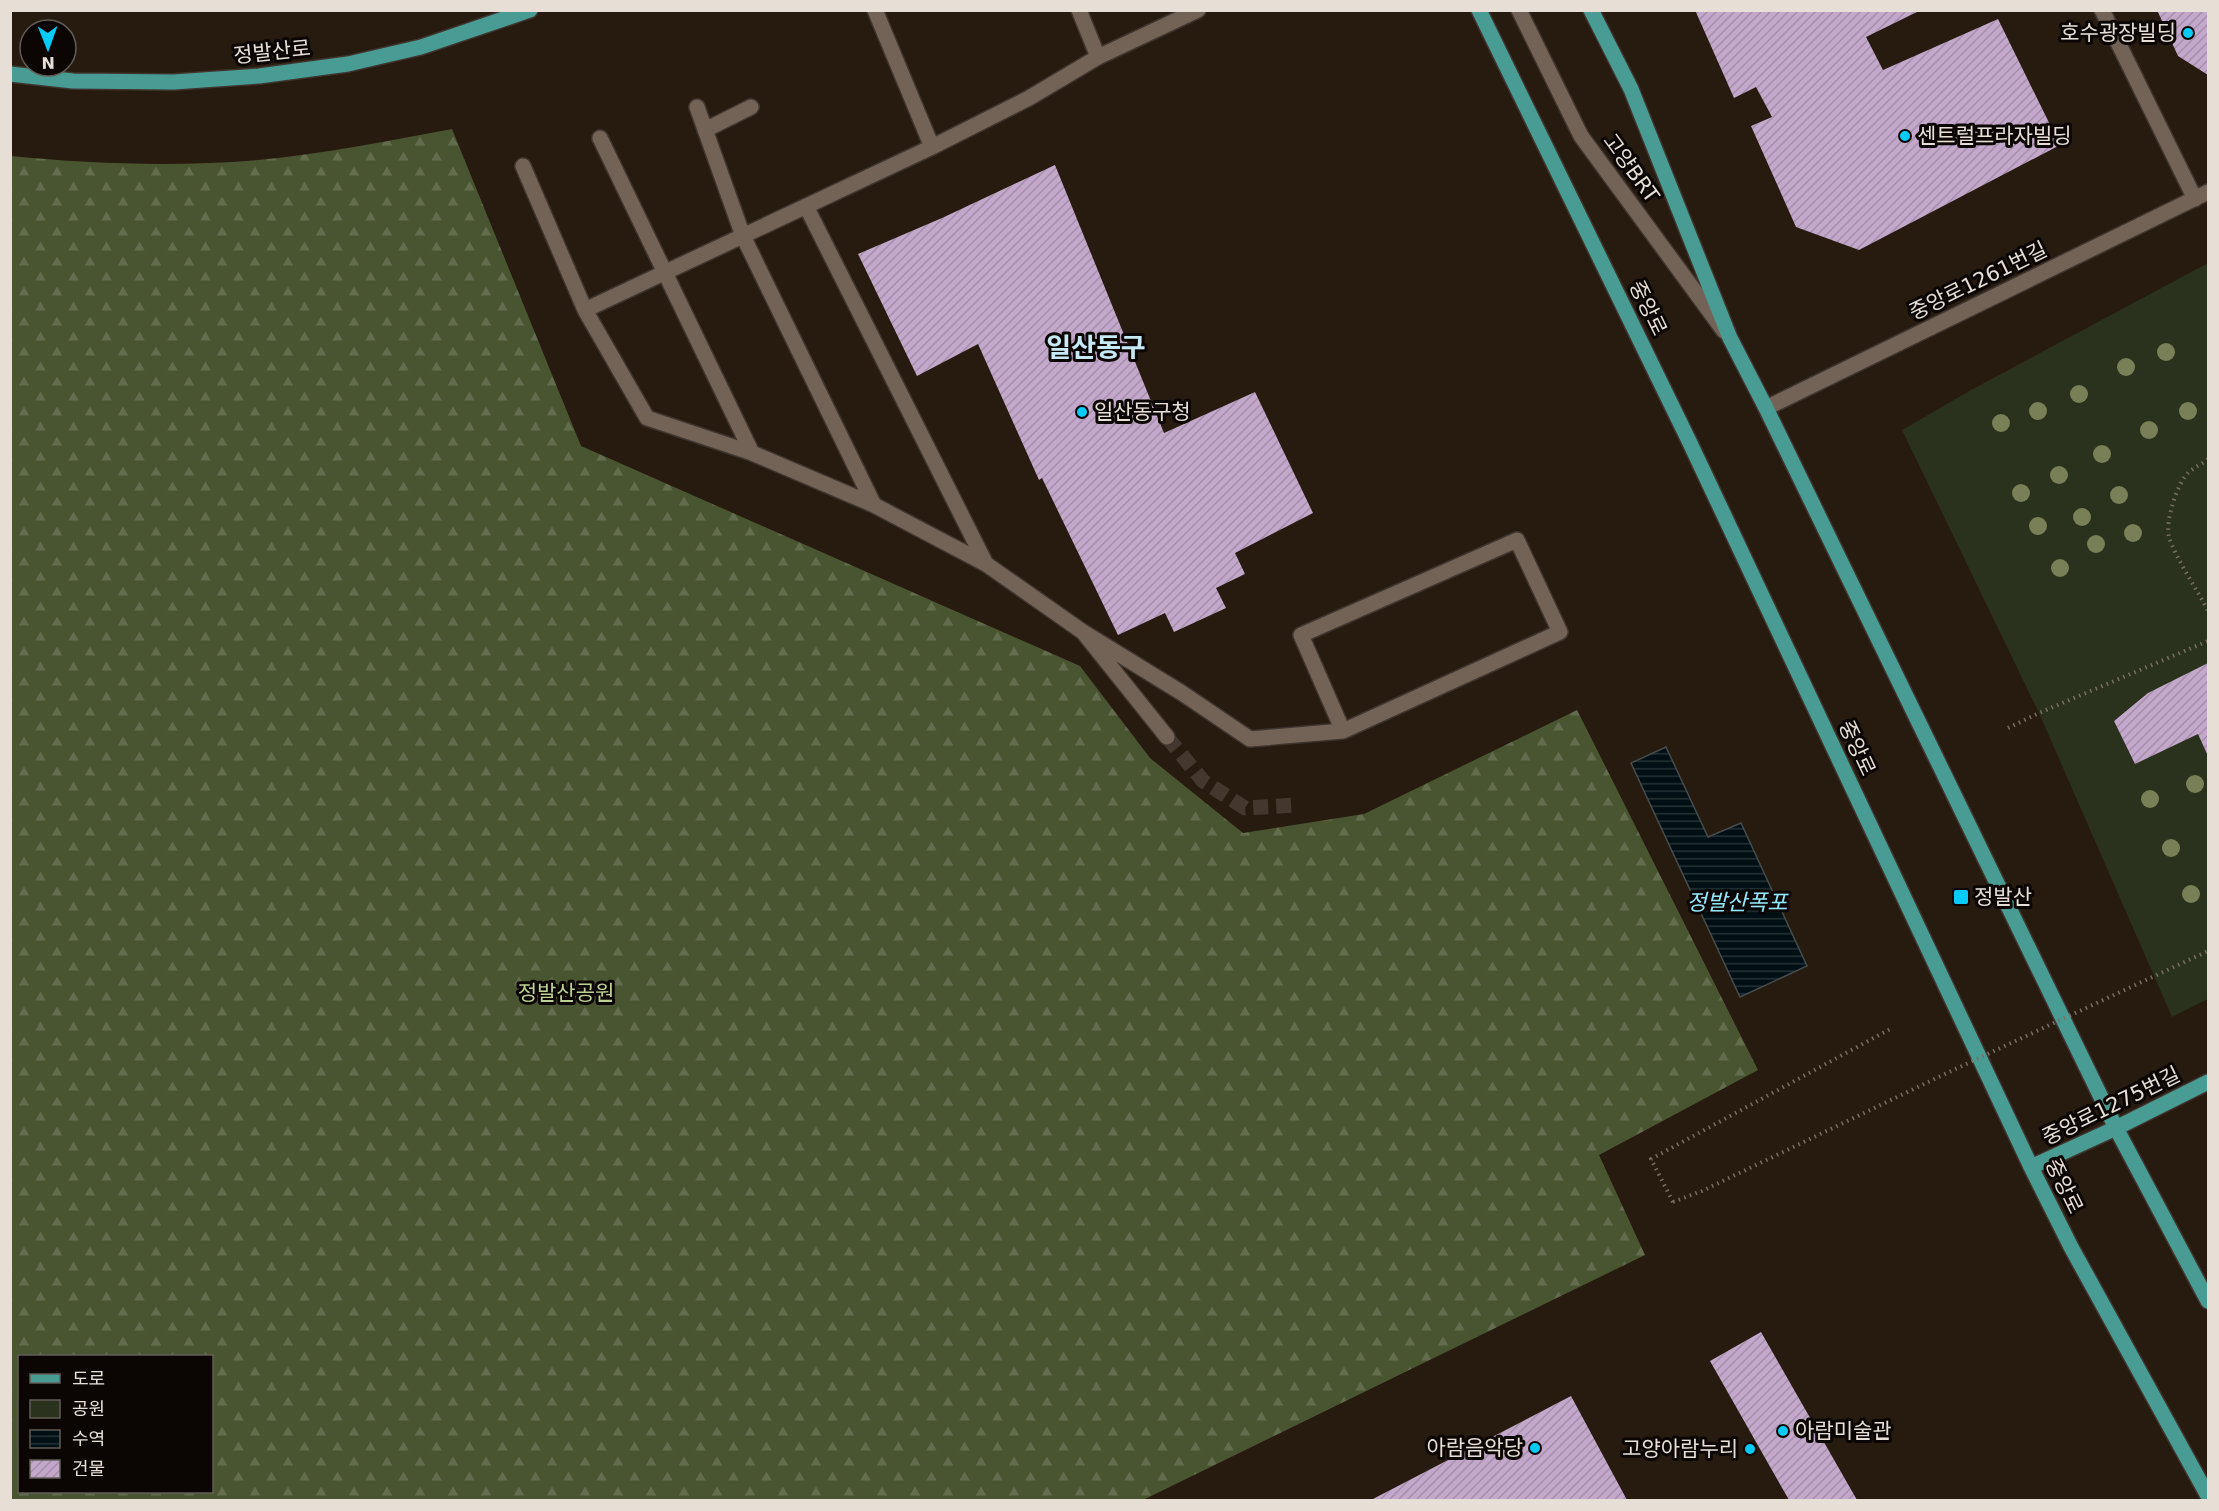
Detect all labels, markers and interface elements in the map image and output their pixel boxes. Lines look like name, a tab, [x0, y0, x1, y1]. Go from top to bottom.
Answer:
north arrow	[18, 18, 78, 78]
place label: 호수광장빌딩	[2060, 21, 2176, 45]
marker: 호수광장빌딩	[2181, 26, 2195, 40]
street label: 정발산로	[232, 36, 312, 68]
text: N	[41, 53, 55, 72]
place label: 센트럴프라자빌딩	[1917, 124, 2072, 148]
street label: 고양BRT	[1598, 129, 1664, 207]
marker: 센트럴프라자빌딩	[1898, 129, 1912, 143]
street label: 중앙로1261번길	[1905, 237, 2051, 325]
street label: 중앙로	[1625, 277, 1671, 339]
district label: 일산동구	[1046, 332, 1146, 363]
place label: 일산동구청	[1094, 400, 1191, 424]
marker: 일산동구청	[1075, 405, 1089, 419]
street label: 중앙로	[1834, 717, 1880, 779]
place label: 정발산	[1974, 885, 2032, 909]
marker: 정발산	[1952, 888, 1970, 906]
water label: 정발산폭포	[1686, 890, 1789, 915]
park label: 정발산공원	[518, 981, 614, 1005]
street label: 중앙로1275번길	[2038, 1062, 2184, 1150]
street label: 중앙로	[2041, 1155, 2087, 1217]
legend	[18, 1355, 213, 1493]
text: 도로	[72, 1368, 105, 1389]
text: 공원	[72, 1398, 105, 1419]
place label: 아람미술관	[1795, 1419, 1892, 1443]
marker: 아람미술관	[1776, 1424, 1790, 1438]
text: 수역	[72, 1428, 105, 1449]
place label: 아람음악당	[1426, 1436, 1523, 1460]
place label: 고양아람누리	[1622, 1437, 1738, 1461]
marker: 아람음악당	[1528, 1441, 1542, 1455]
marker: 고양아람누리	[1743, 1442, 1757, 1456]
text: 건물	[72, 1458, 105, 1479]

